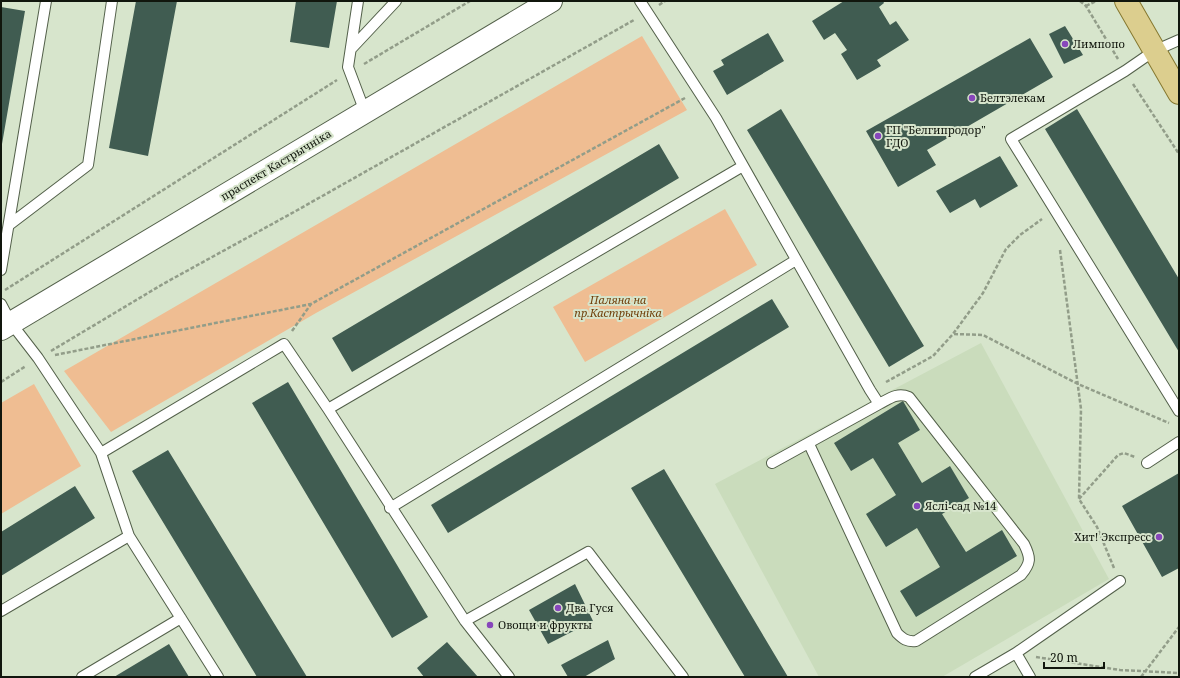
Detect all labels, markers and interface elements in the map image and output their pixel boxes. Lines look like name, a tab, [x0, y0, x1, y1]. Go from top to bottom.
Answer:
place label: Лимпопо	[1073, 36, 1125, 51]
marker: Лимпопо	[1060, 39, 1070, 49]
place label: Белтэлекам	[980, 90, 1045, 105]
marker: Белтэлекам	[967, 93, 977, 103]
place label: ГП "Белгипродор" ГДО	[886, 122, 986, 150]
street label: праспект Кастрычніка	[218, 126, 334, 204]
marker: ГП "Белгипродор" ГДО	[873, 131, 883, 141]
park label: Паляна на пр.Кастрычніка	[574, 292, 662, 320]
place label: Яслі-сад №14	[924, 498, 997, 513]
marker: Яслі-сад №14	[912, 501, 922, 511]
place label: Хит! Экспресс	[1074, 529, 1152, 544]
marker: Хит! Экспресс	[1154, 532, 1164, 542]
place label: Два Гуся	[566, 600, 614, 615]
marker: Два Гуся	[553, 603, 563, 613]
place label: Овощи и фрукты	[498, 617, 592, 632]
marker: Овощи и фрукты	[485, 620, 495, 630]
scale bar	[1044, 644, 1104, 670]
text: 20 m	[1050, 649, 1078, 666]

